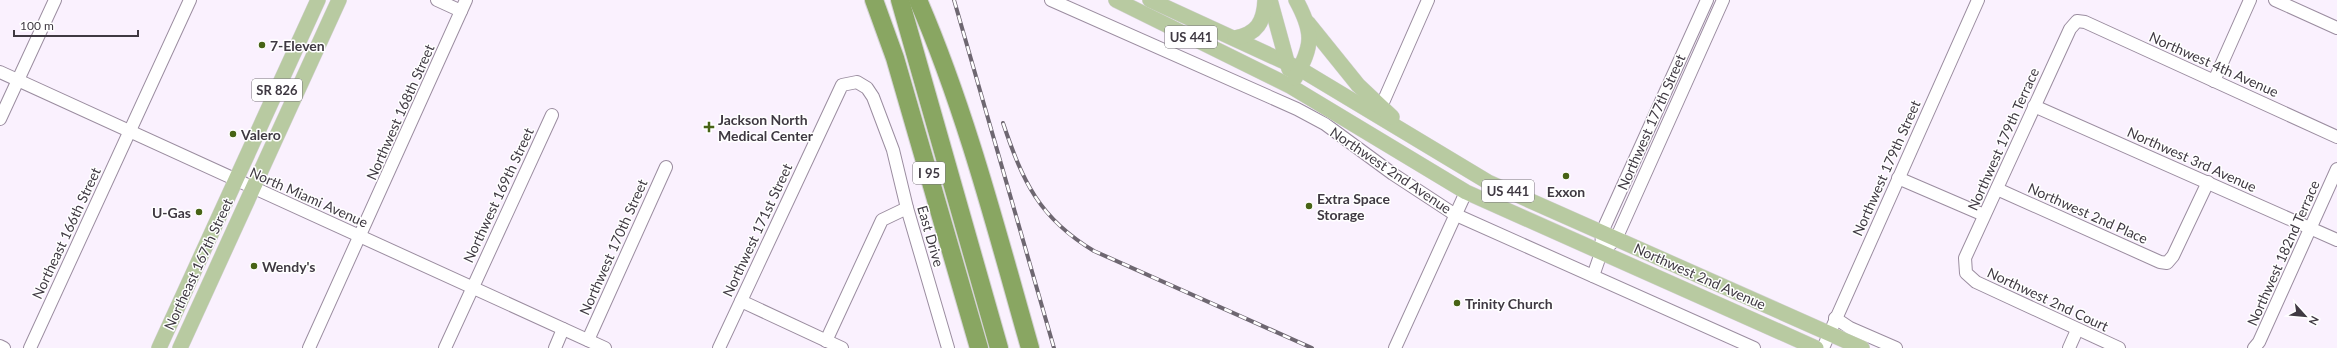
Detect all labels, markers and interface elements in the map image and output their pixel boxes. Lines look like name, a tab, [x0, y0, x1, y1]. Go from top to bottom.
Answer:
scale bar	[14, 12, 138, 38]
text: 100 m	[20, 18, 54, 33]
road number: US 441	[1165, 26, 1217, 48]
street label: Northwest 4th Avenue	[2147, 28, 2281, 100]
place label: 7-Eleven	[270, 37, 325, 54]
marker: 7-Eleven	[257, 40, 267, 50]
street label: Northwest 168th Street	[362, 41, 438, 183]
street label: Northwest 177th Street	[1613, 51, 1689, 193]
street label: Northwest 179th Terrace	[1964, 65, 2042, 213]
road number: SR 826	[252, 79, 302, 101]
street label: Northwest 179th Street	[1848, 97, 1924, 239]
place label: Jackson North Medical Center	[718, 111, 814, 144]
marker: Jackson North Medical Center	[703, 121, 715, 133]
street label: Northwest 2nd Avenue	[1327, 123, 1455, 217]
street label: Northwest 3rd Avenue	[2125, 123, 2259, 195]
street label: Northwest 169th Street	[459, 125, 537, 265]
place label: Valero	[240, 126, 281, 143]
marker: Valero	[228, 129, 238, 139]
street label: Northwest 171st Street	[719, 161, 795, 299]
road number: I 95	[913, 162, 945, 184]
street label: North Miami Avenue	[247, 163, 371, 231]
street label: Northeast 166th Street	[28, 165, 104, 301]
marker: Exxon	[1561, 171, 1571, 181]
street label: Northwest 170th Street	[575, 176, 651, 318]
street label: Northwest 182nd Terrace	[2243, 178, 2323, 328]
street label: Northwest 2nd Place	[2026, 179, 2150, 247]
road number: US 441	[1482, 180, 1534, 202]
place label: Exxon	[1547, 183, 1585, 200]
place label: Extra Space Storage	[1317, 190, 1390, 223]
street label: Northeast 167th Street	[160, 196, 236, 332]
marker: Extra Space Storage	[1304, 201, 1314, 211]
street label: East Drive	[914, 203, 948, 269]
place label: U-Gas	[152, 204, 191, 221]
marker: U-Gas	[194, 207, 204, 217]
street label: Northwest 2nd Avenue	[1631, 239, 1769, 313]
place label: Wendy's	[262, 258, 316, 275]
marker: Wendy's	[249, 261, 259, 271]
street label: Northwest 2nd Court	[1985, 263, 2111, 335]
place label: Trinity Church	[1465, 295, 1553, 312]
north arrow	[2285, 296, 2325, 336]
marker: Trinity Church	[1452, 298, 1462, 308]

